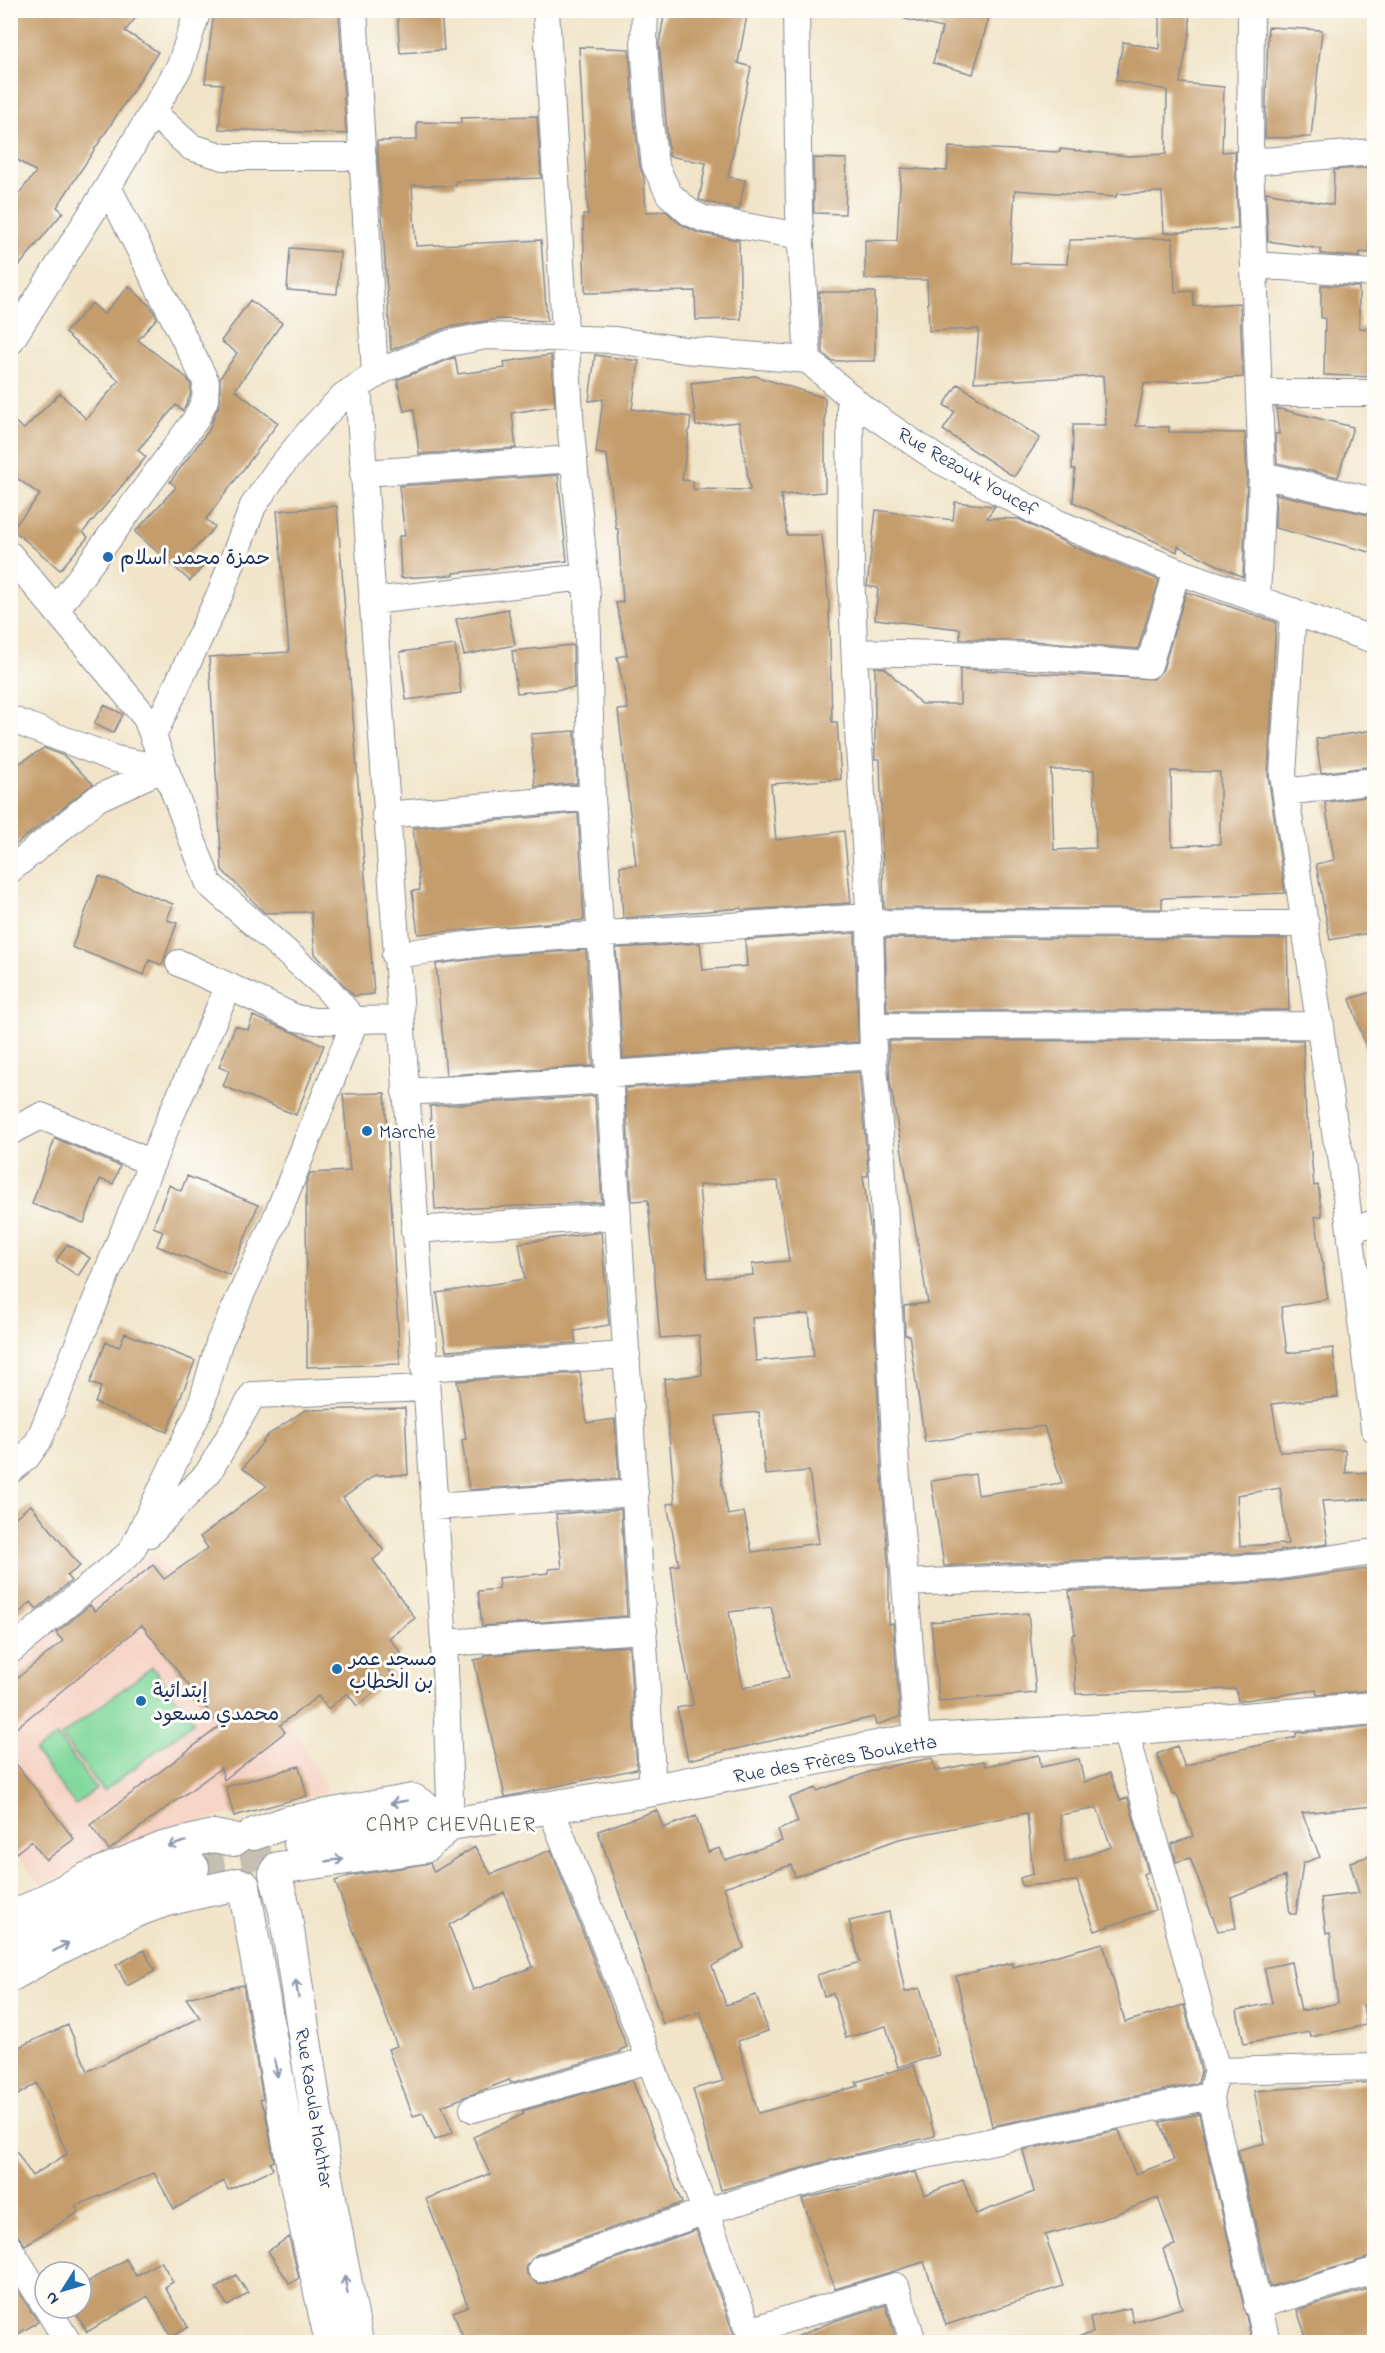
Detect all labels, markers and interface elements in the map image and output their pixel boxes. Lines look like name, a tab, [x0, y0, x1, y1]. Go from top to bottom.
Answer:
street label: Rue Rezouk Youcef	[891, 421, 1043, 526]
place label: حمزة محمد اسلام	[120, 545, 270, 574]
marker: حمزة محمد اسلام	[101, 550, 115, 564]
place label: Marché	[379, 1119, 436, 1148]
marker: Marché	[360, 1124, 374, 1138]
place label: مسجد عمر بن الخطاب	[347, 1646, 437, 1698]
marker: مسجد عمر بن الخطاب	[330, 1662, 344, 1676]
place label: إبتدائية محمدي مسعود	[153, 1678, 279, 1730]
marker: إبتدائية محمدي مسعود	[134, 1694, 148, 1708]
street label: Rue des Frères Bouketta	[732, 1728, 939, 1793]
one-way arrow	[390, 1797, 410, 1808]
district label: CAMP CHEVALIER	[366, 1811, 536, 1841]
one-way arrow	[168, 1839, 187, 1850]
one-way arrow	[325, 1854, 345, 1865]
one-way arrow	[52, 1941, 69, 1953]
one-way arrow	[291, 1980, 302, 1999]
street label: Rue Kaoula Mokhtar	[286, 2026, 340, 2191]
one-way arrow	[271, 2058, 282, 2077]
north arrow	[33, 2260, 93, 2320]
one-way arrow	[340, 2276, 351, 2295]
text: N	[40, 2286, 65, 2309]

